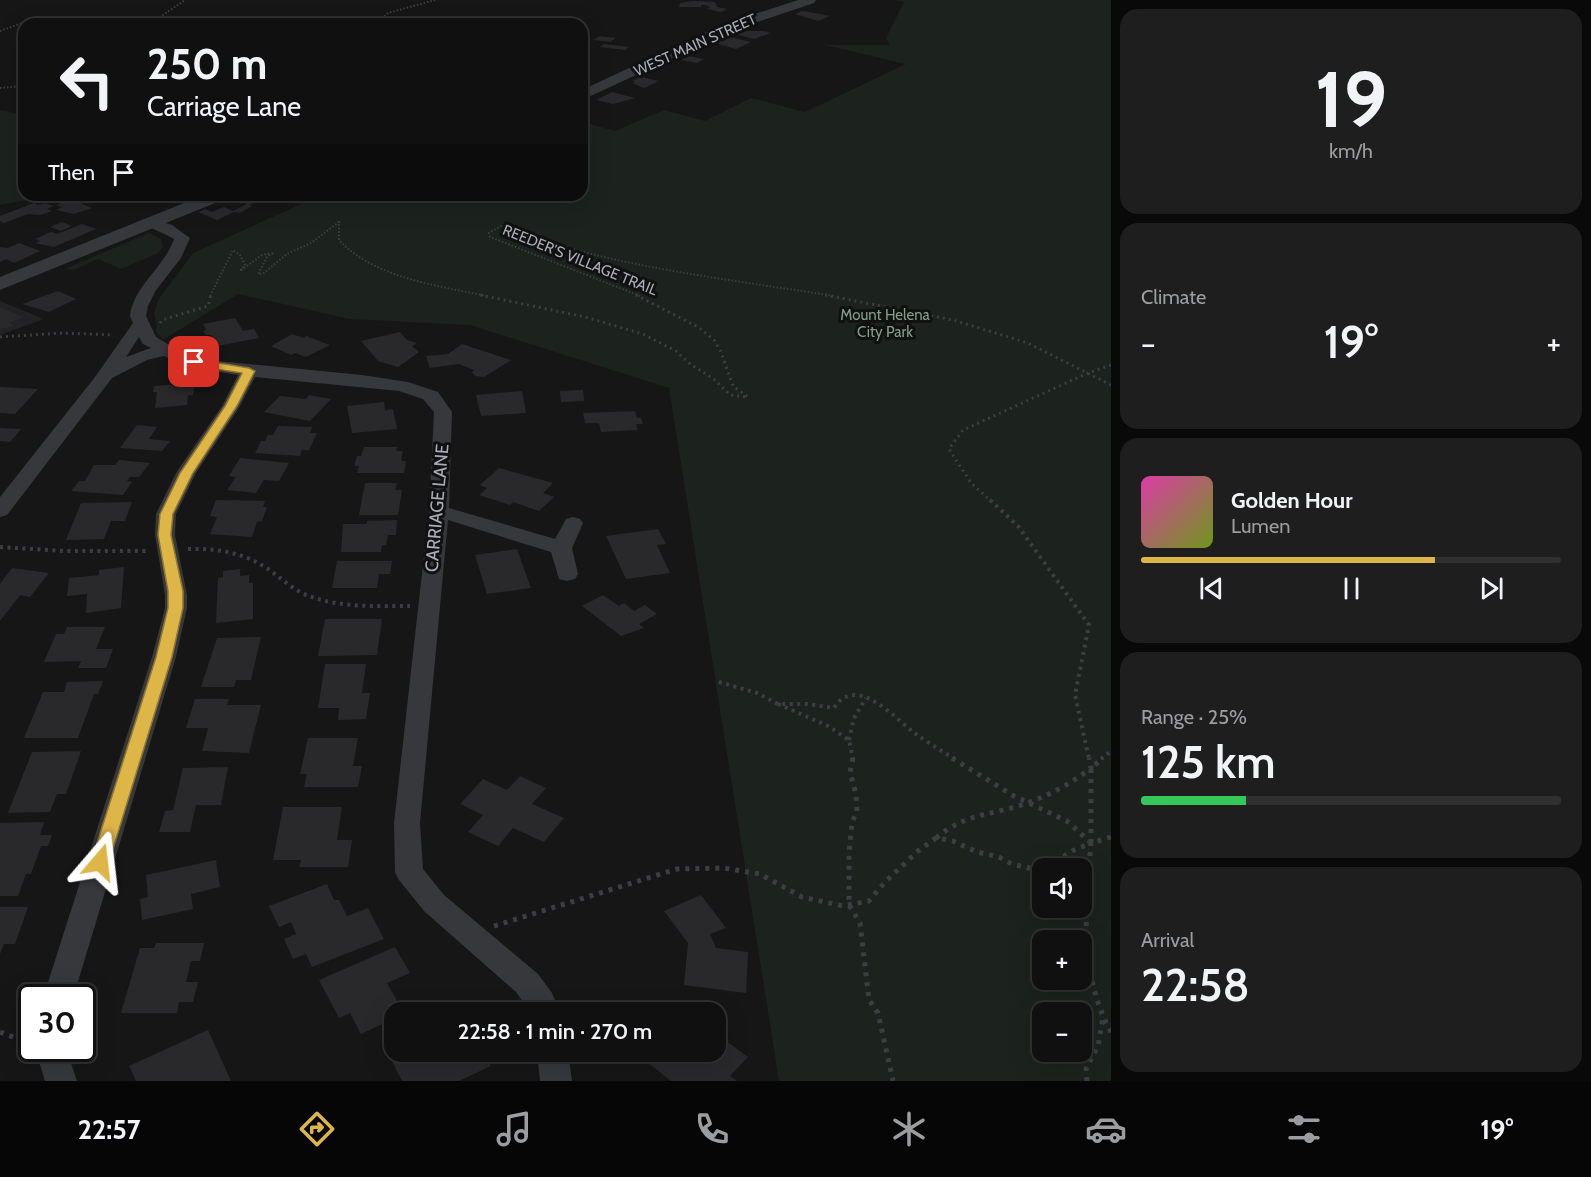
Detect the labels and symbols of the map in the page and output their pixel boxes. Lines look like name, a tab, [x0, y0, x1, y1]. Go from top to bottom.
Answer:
street label: WEST MAIN STREET	[631, 10, 759, 80]
street label: REEDER'S VILLAGE TRAIL	[500, 221, 660, 299]
park label: Mount Helena City Park	[840, 306, 931, 341]
pin	[168, 336, 219, 387]
street label: CARRIAGE LANE	[420, 443, 454, 573]
position arrow	[68, 830, 132, 894]
speed limit sign: 30	[18, 984, 96, 1062]

